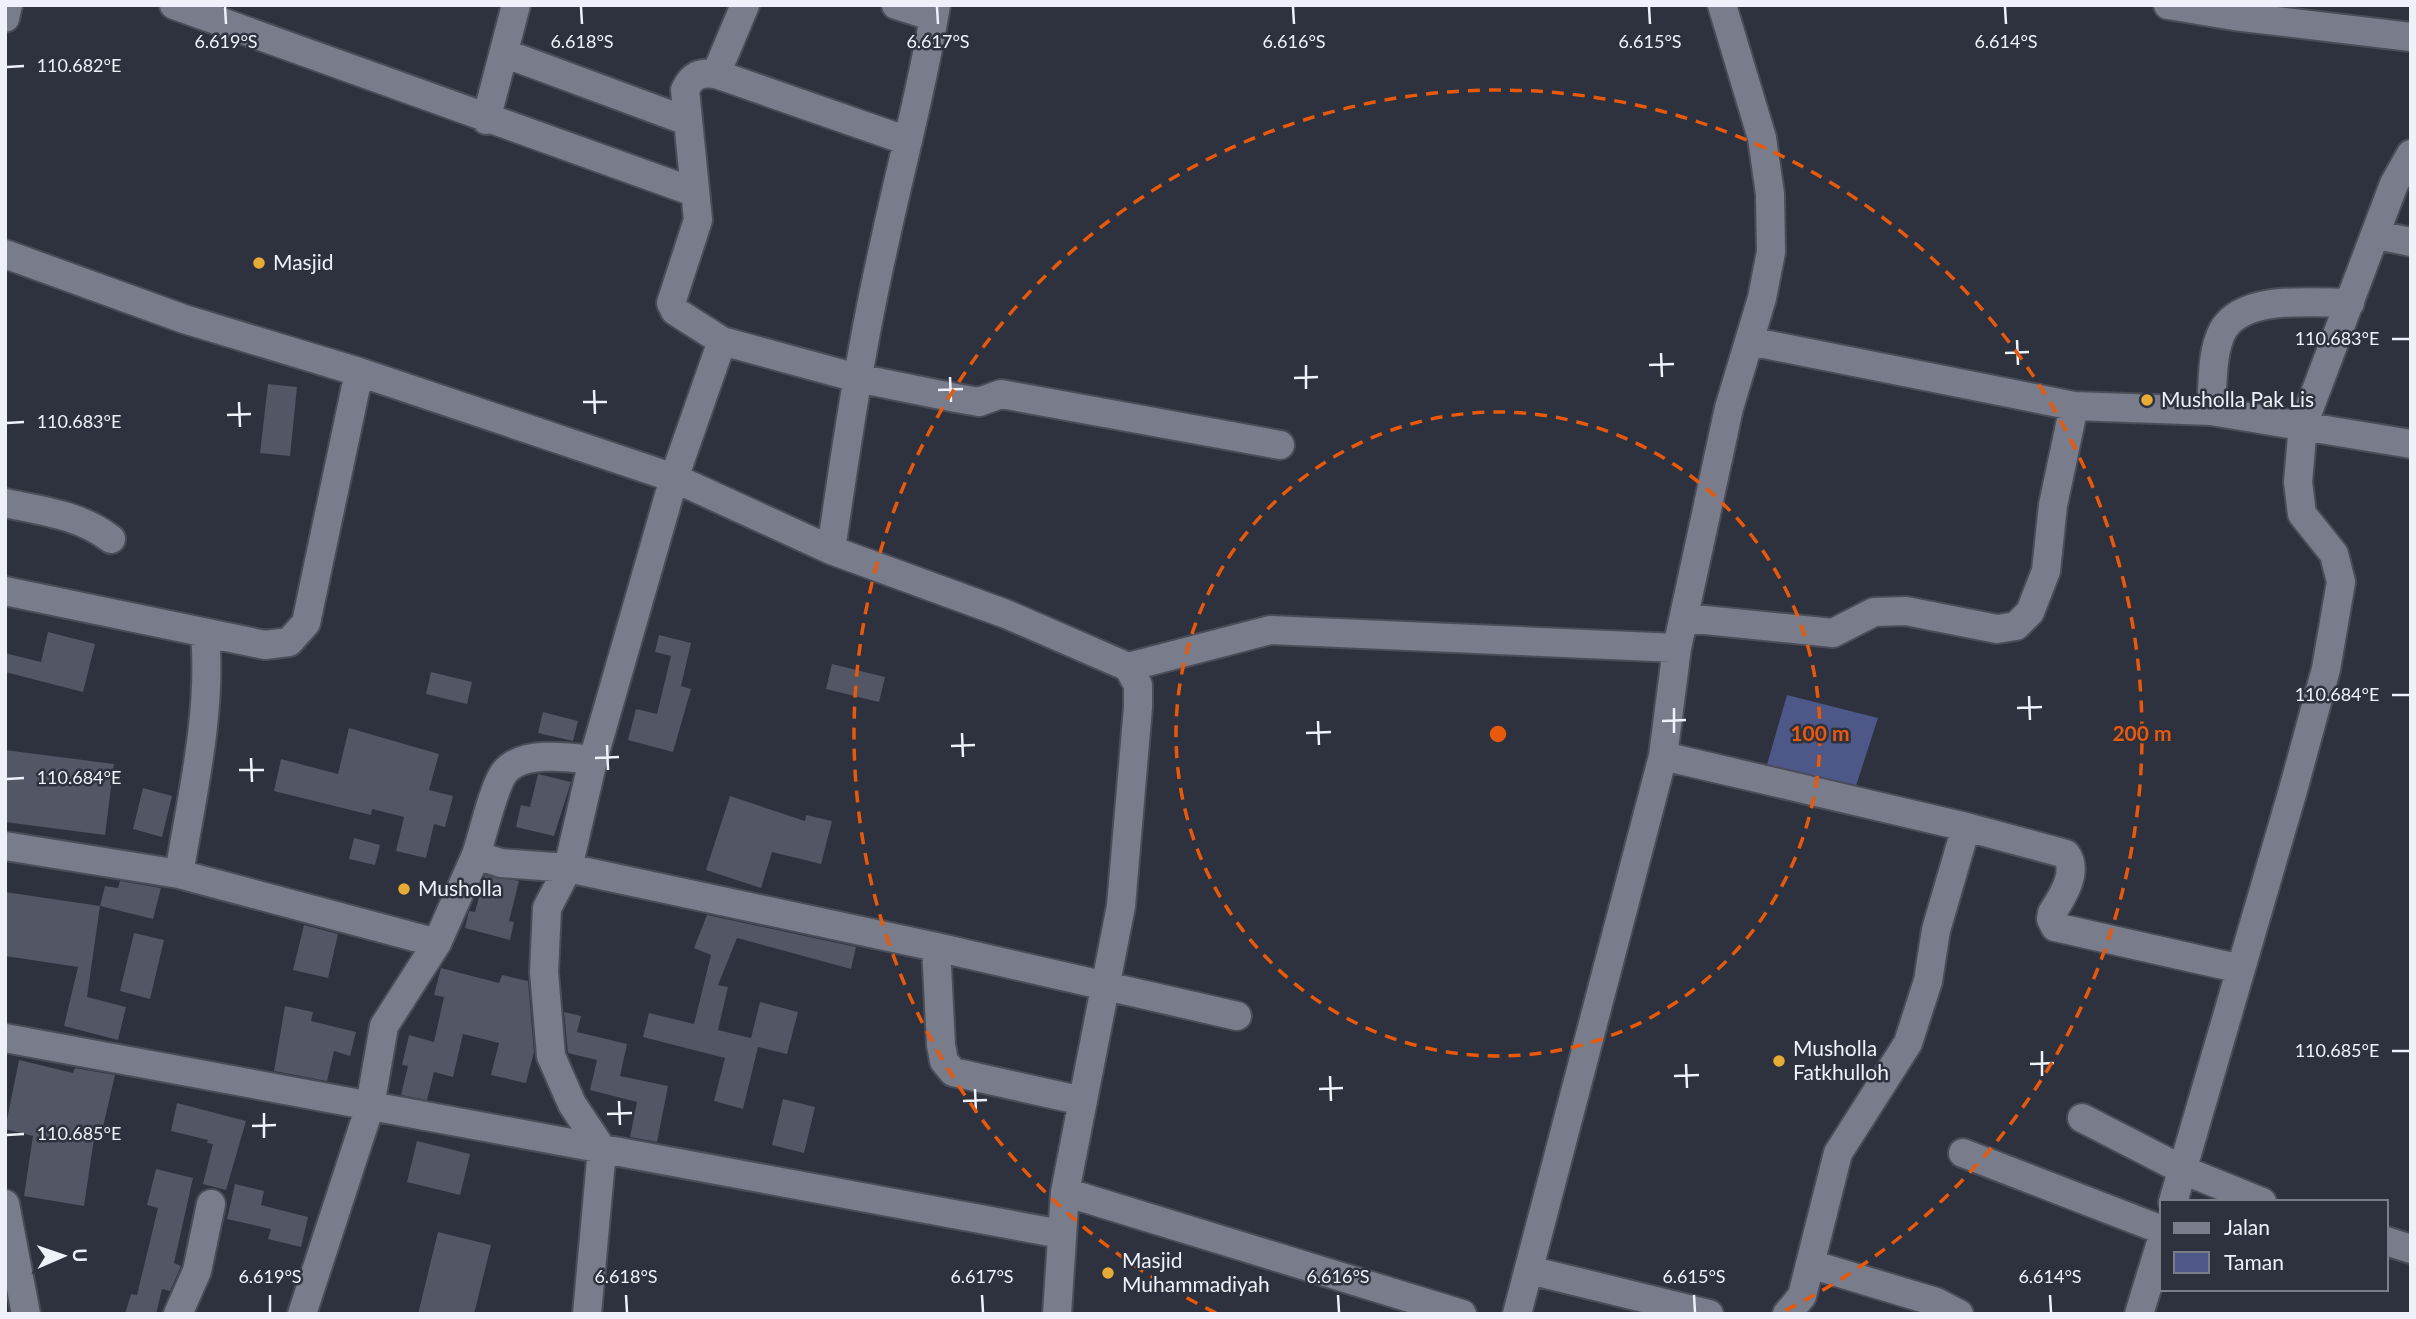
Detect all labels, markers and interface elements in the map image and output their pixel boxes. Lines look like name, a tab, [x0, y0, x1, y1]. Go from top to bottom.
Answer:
text: 6.619°S	[194, 30, 258, 52]
text: 6.618°S	[550, 30, 614, 52]
text: 6.617°S	[906, 30, 970, 52]
text: 6.616°S	[1262, 30, 1326, 52]
text: 6.615°S	[1618, 30, 1682, 52]
text: 6.614°S	[1974, 30, 2038, 52]
text: 110.682°E	[37, 54, 121, 76]
place label: Masjid	[273, 249, 334, 274]
marker: Masjid	[251, 255, 267, 271]
text: 110.683°E	[2295, 327, 2379, 349]
place label: Musholla Pak Lis	[2161, 386, 2314, 411]
marker: Musholla Pak Lis	[2139, 392, 2155, 408]
text: 110.683°E	[37, 410, 121, 432]
text: 110.684°E	[2295, 683, 2379, 705]
text: 100 m	[1790, 720, 1850, 745]
text: 200 m	[2112, 720, 2172, 745]
centre of rings	[1486, 722, 1510, 746]
text: 110.684°E	[37, 766, 121, 788]
place label: Musholla	[418, 875, 502, 900]
marker: Musholla	[396, 881, 412, 897]
place label: Musholla Fatkhulloh	[1793, 1035, 1889, 1084]
text: 110.685°E	[2295, 1039, 2379, 1061]
marker: Musholla Fatkhulloh	[1771, 1053, 1787, 1069]
text: 110.685°E	[37, 1122, 121, 1144]
legend	[2160, 1200, 2388, 1291]
text: Jalan	[2224, 1214, 2270, 1239]
north arrow	[28, 1221, 98, 1291]
place label: Masjid Muhammadiyah	[1122, 1247, 1270, 1296]
text: U	[69, 1248, 92, 1263]
text: Taman	[2224, 1249, 2284, 1274]
text: 6.619°S	[238, 1265, 302, 1287]
text: 6.618°S	[594, 1265, 658, 1287]
text: 6.617°S	[950, 1265, 1014, 1287]
marker: Masjid Muhammadiyah	[1100, 1265, 1116, 1281]
text: 6.616°S	[1306, 1265, 1370, 1287]
text: 6.615°S	[1662, 1265, 1726, 1287]
text: 6.614°S	[2018, 1265, 2082, 1287]

